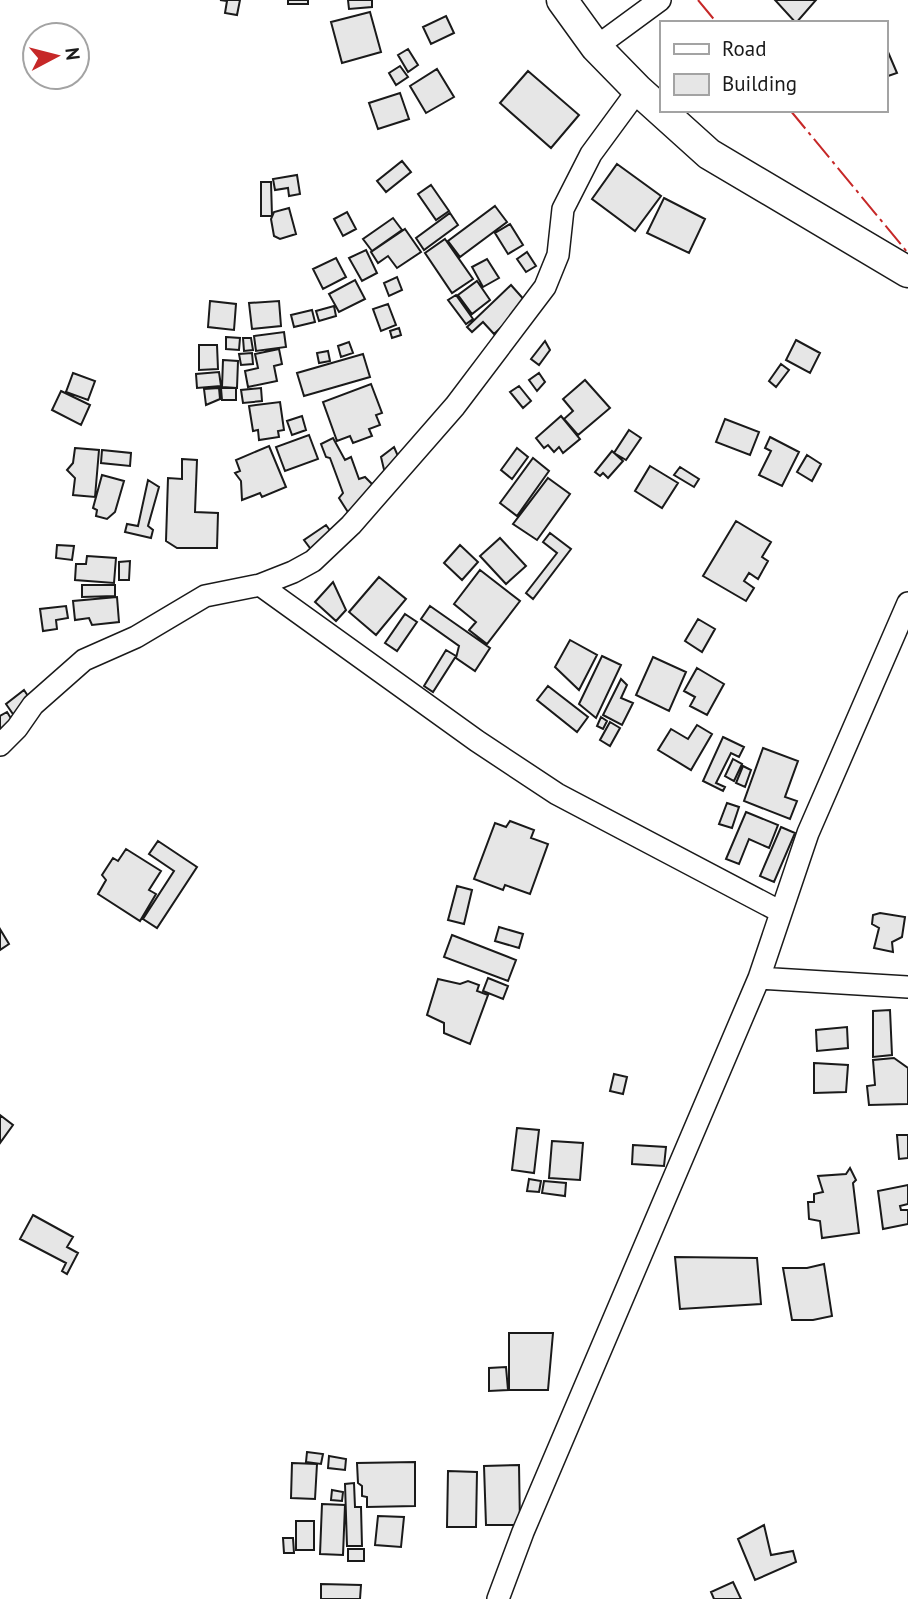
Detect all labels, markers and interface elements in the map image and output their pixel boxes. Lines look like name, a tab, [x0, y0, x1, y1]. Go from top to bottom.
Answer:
north arrow	[21, 21, 91, 91]
legend	[660, 21, 887, 112]
text: Road	[722, 35, 766, 62]
text: N	[60, 46, 86, 62]
text: Building	[722, 70, 797, 97]

